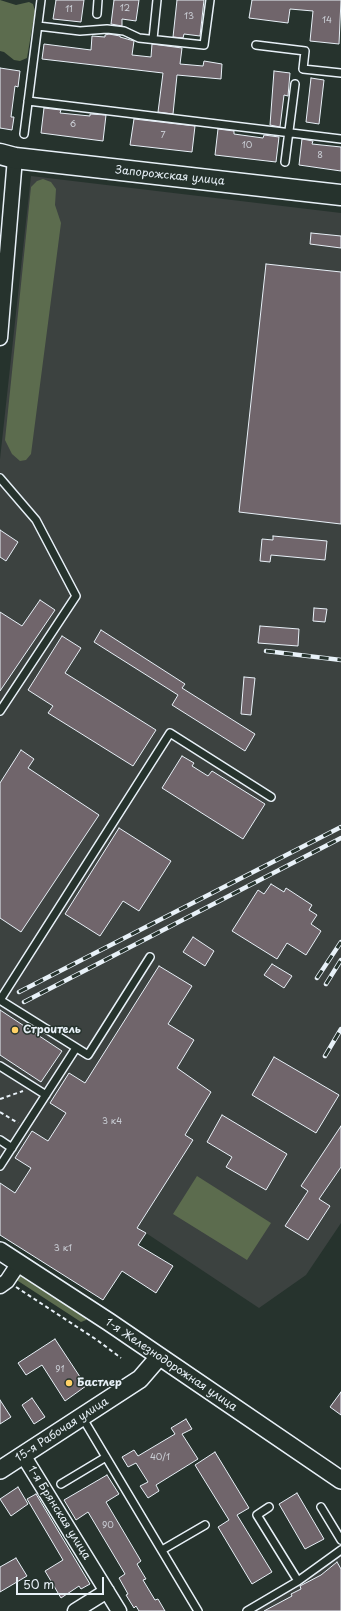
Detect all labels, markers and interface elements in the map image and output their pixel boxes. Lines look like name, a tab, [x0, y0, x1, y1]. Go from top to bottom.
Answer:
house number: 12	[120, 4, 130, 14]
house number: 11	[65, 5, 73, 15]
house number: 13	[184, 12, 194, 22]
house number: 14	[322, 16, 332, 26]
house number: 6	[70, 120, 76, 130]
house number: 7	[160, 131, 166, 141]
house number: 10	[242, 141, 252, 151]
house number: 8	[317, 151, 323, 161]
street label: Запорожская улица	[115, 164, 225, 188]
place label: Строитель	[23, 1023, 81, 1037]
marker: Строитель	[10, 1025, 20, 1035]
house number: 3 к4	[102, 1117, 122, 1127]
house number: 3 к1	[54, 1244, 72, 1254]
street label: 1-я Железнодорожная улица	[103, 1316, 239, 1414]
house number: 91	[55, 1365, 65, 1375]
place label: Бастлер	[77, 1376, 122, 1390]
marker: Бастлер	[64, 1378, 74, 1388]
street label: 15-я Рабочая улица	[13, 1395, 111, 1465]
house number: 40/1	[150, 1453, 170, 1463]
street label: 1-я Брянская улица	[25, 1464, 93, 1562]
house number: 90	[102, 1521, 114, 1531]
scale bar	[18, 1569, 106, 1595]
text: 50 m	[23, 1575, 54, 1593]

